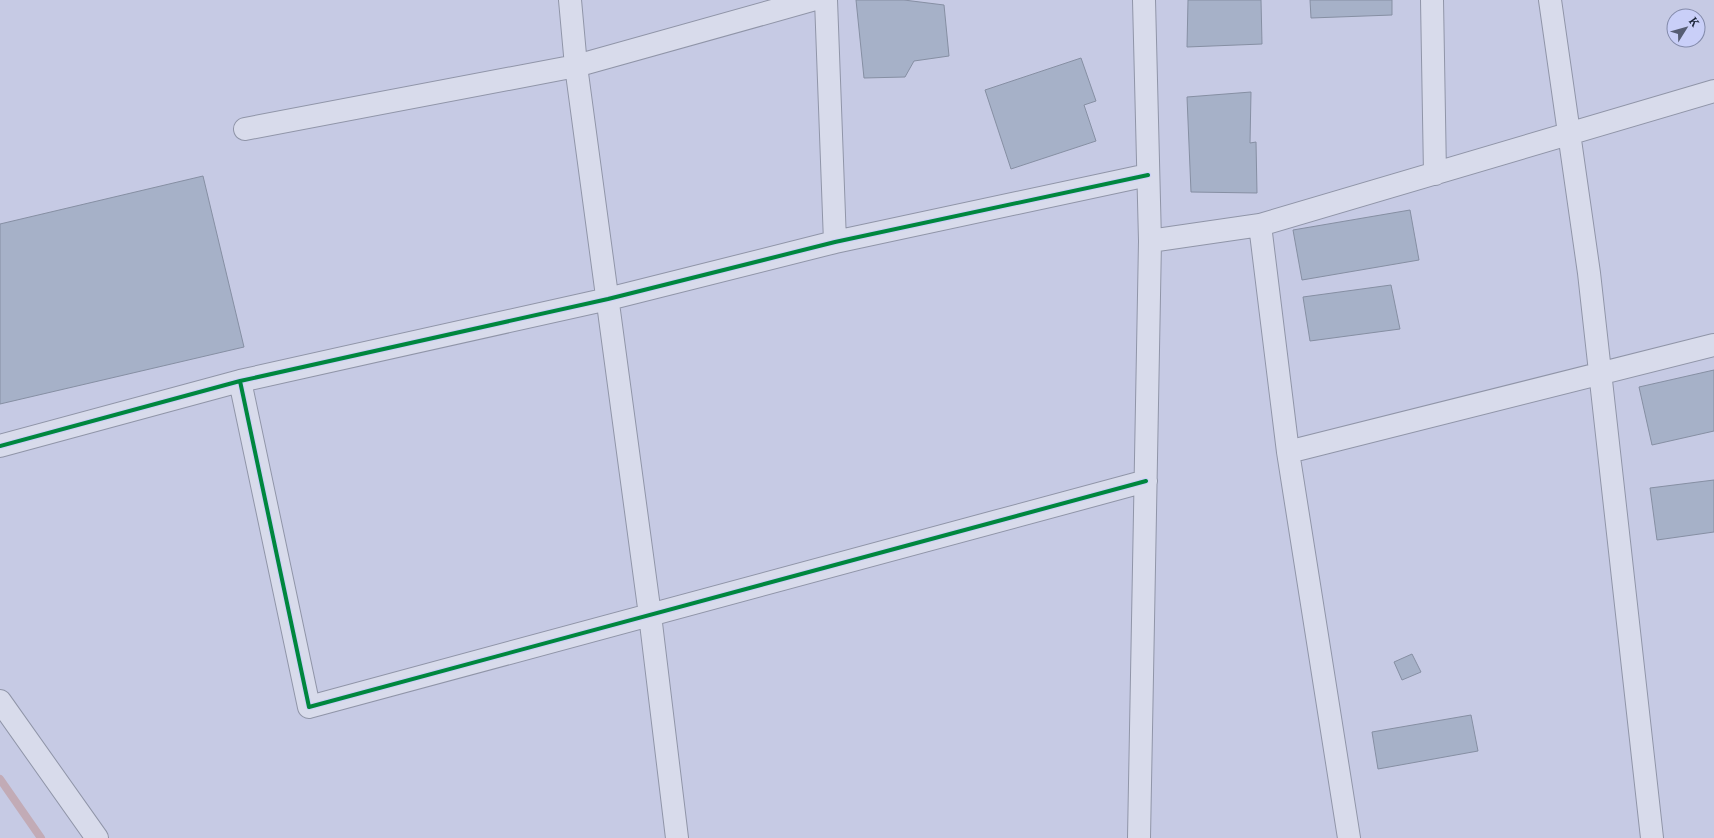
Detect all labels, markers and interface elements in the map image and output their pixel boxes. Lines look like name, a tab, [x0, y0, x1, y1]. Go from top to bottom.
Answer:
north arrow	[1666, 8, 1706, 48]
text: K	[1686, 14, 1703, 30]

